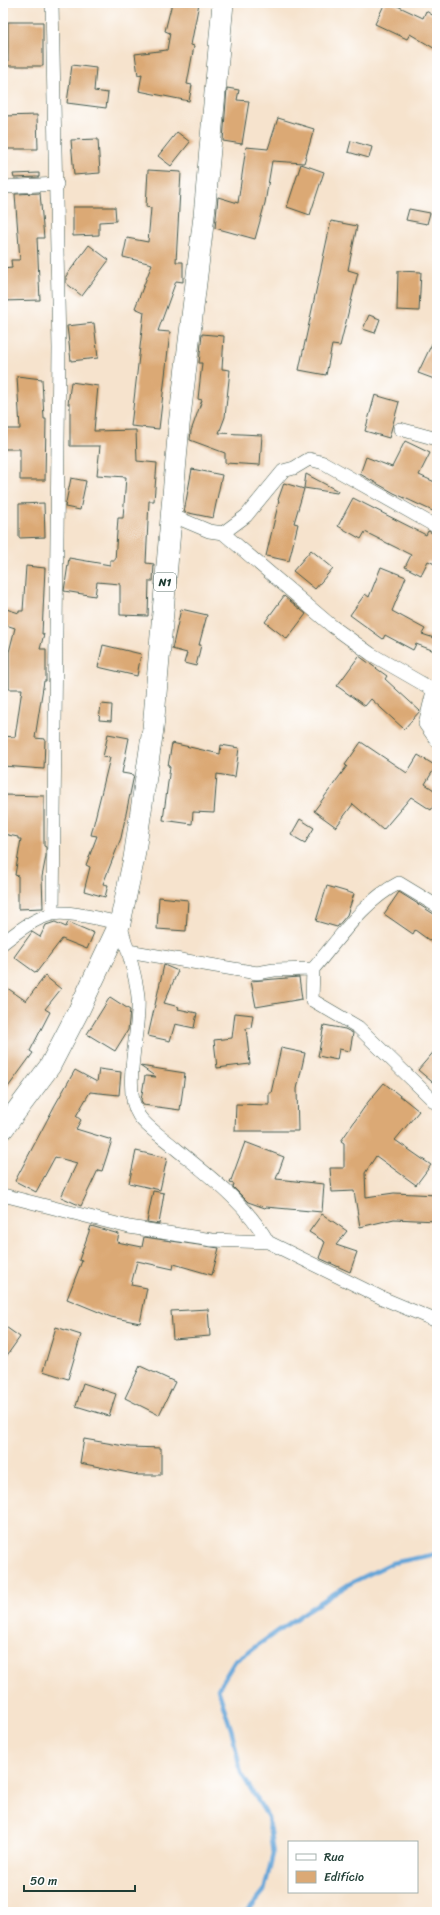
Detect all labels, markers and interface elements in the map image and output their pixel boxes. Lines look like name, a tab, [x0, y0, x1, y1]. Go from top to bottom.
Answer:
road number: N1	[154, 573, 176, 591]
legend	[288, 1841, 418, 1893]
text: Rua	[324, 1846, 345, 1868]
text: Edifício	[324, 1866, 364, 1888]
scale bar	[24, 1867, 135, 1893]
text: 50 m	[30, 1870, 57, 1892]

